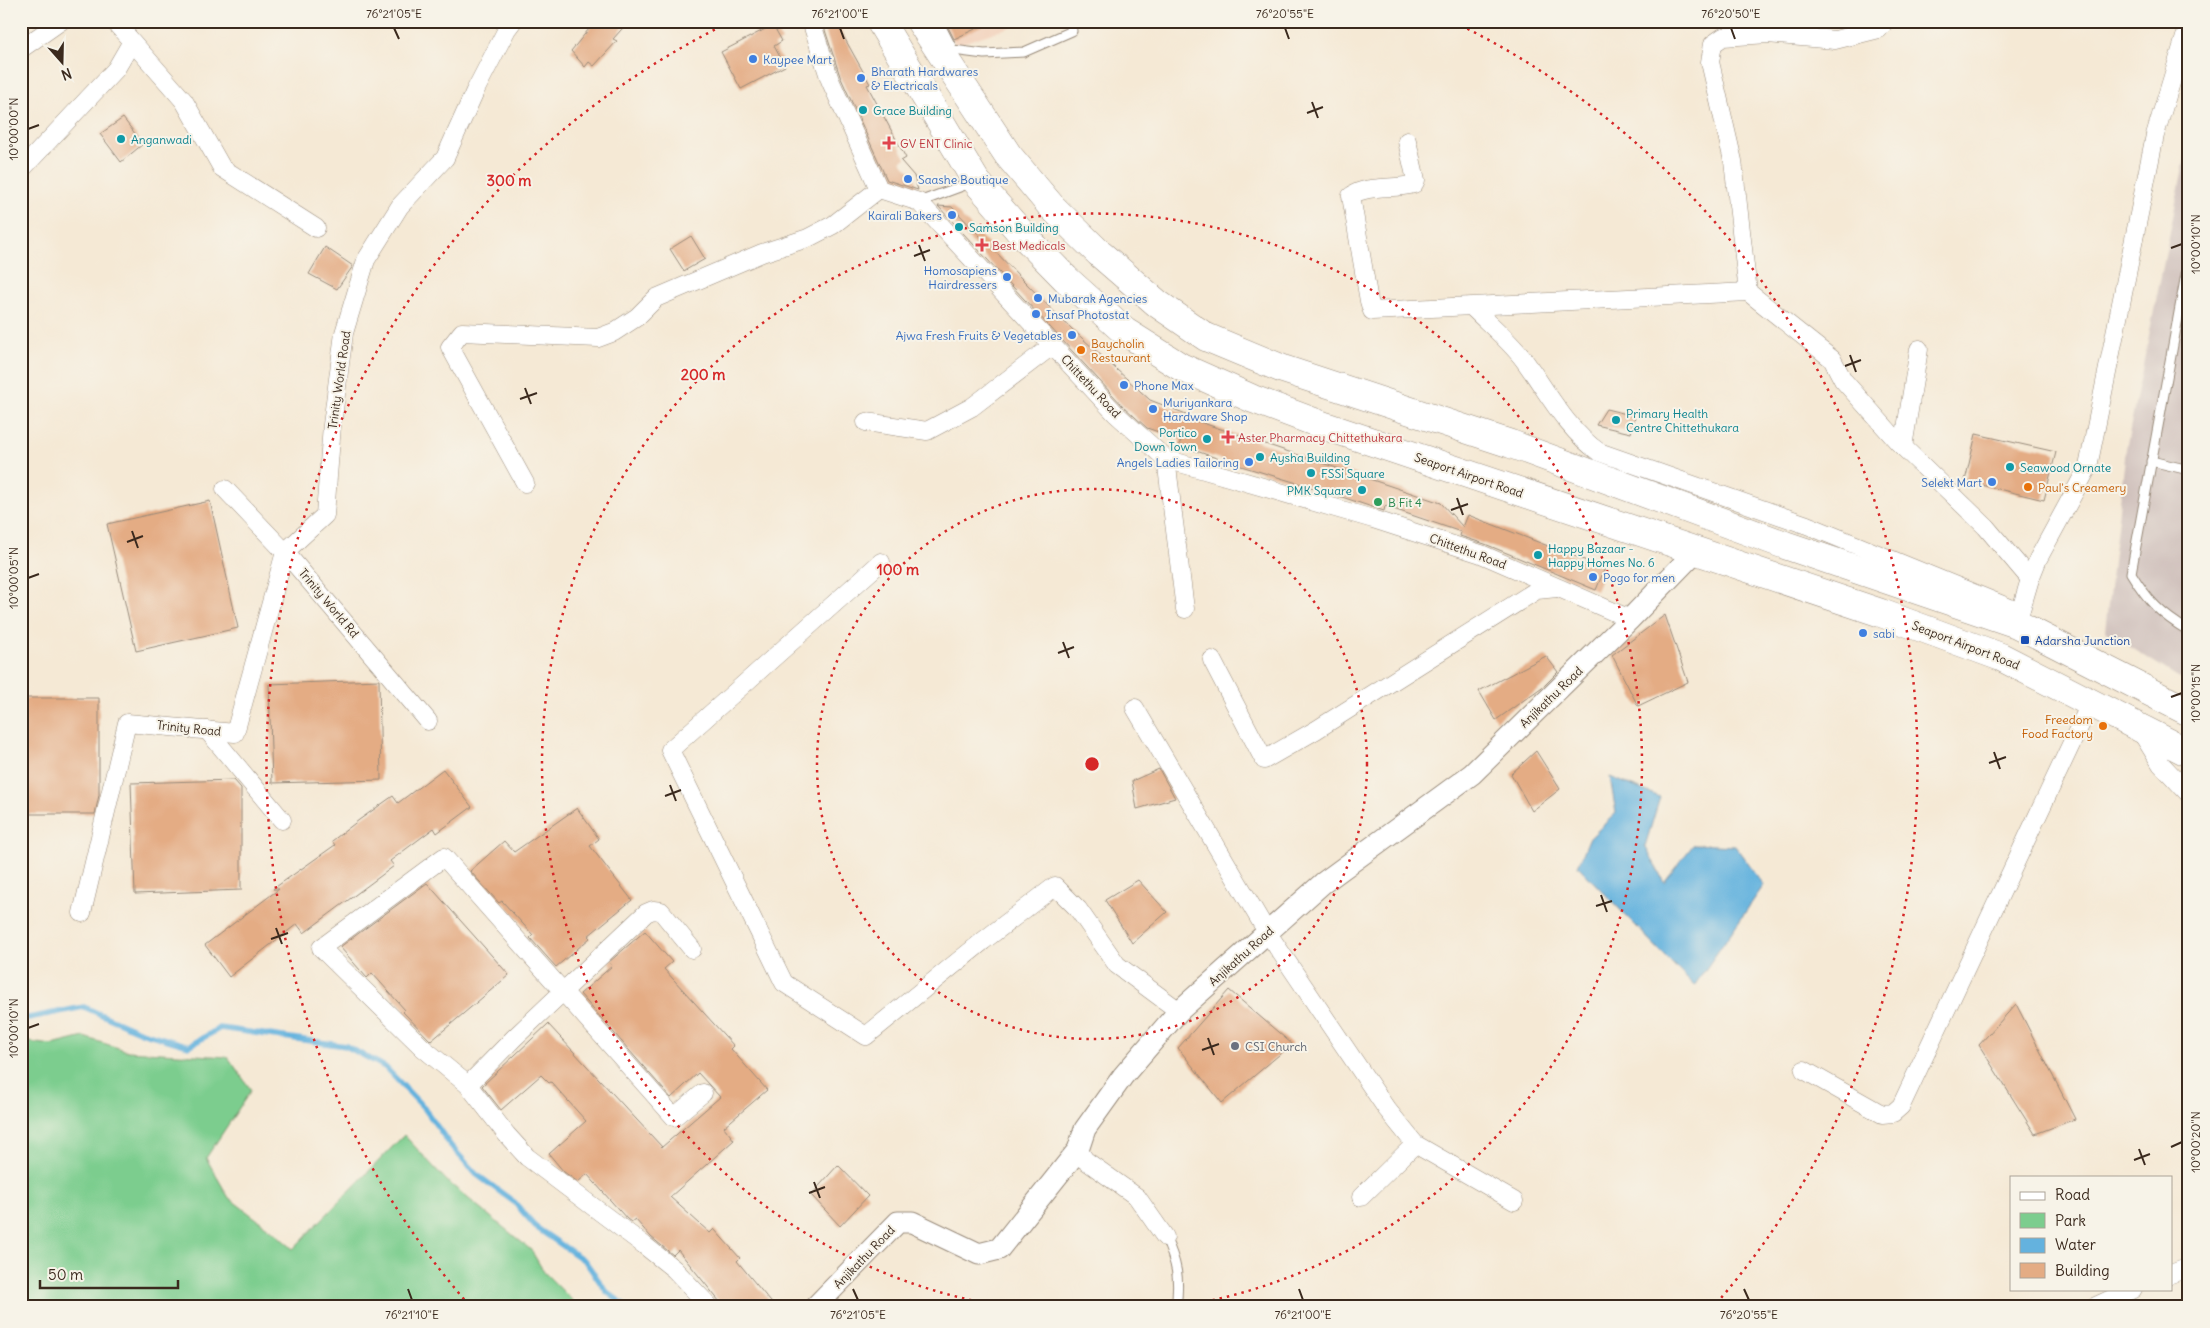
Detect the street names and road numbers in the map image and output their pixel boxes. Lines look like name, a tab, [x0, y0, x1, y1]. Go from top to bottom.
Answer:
street label: Trinity World Road	[325, 330, 353, 430]
street label: Chittethu Road	[1058, 351, 1124, 421]
street label: Seaport Airport Road	[1413, 449, 1525, 501]
street label: Chittethu Road	[1427, 530, 1509, 572]
street label: Trinity World Rd	[296, 565, 362, 641]
street label: Seaport Airport Road	[1910, 618, 2022, 672]
street label: Anjikathu Road	[1516, 663, 1586, 731]
street label: Trinity Road	[156, 717, 222, 739]
street label: Anjikathu Road	[1206, 923, 1276, 989]
street label: Anjikathu Road	[830, 1222, 898, 1292]

